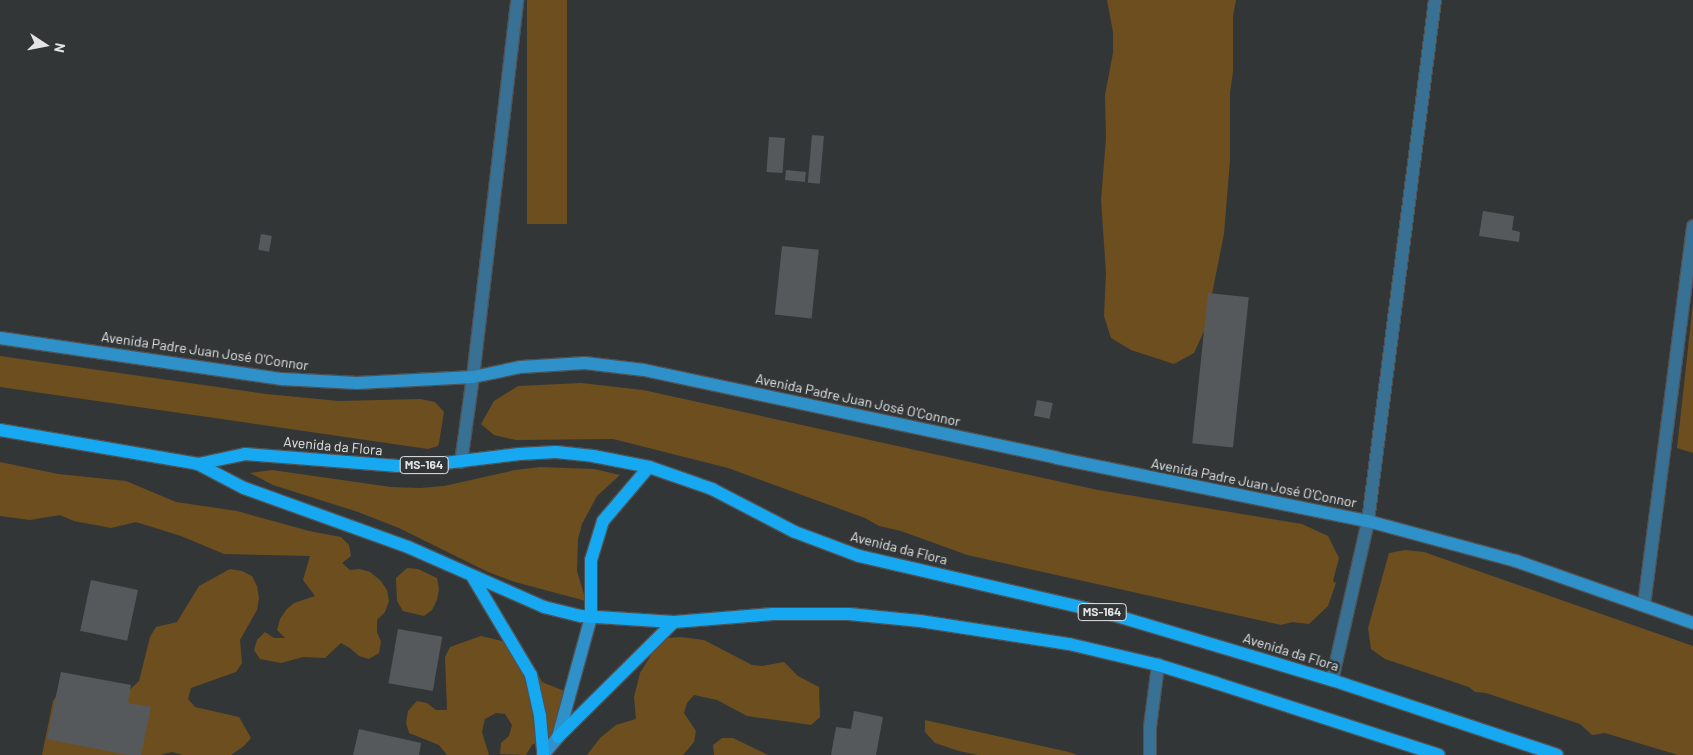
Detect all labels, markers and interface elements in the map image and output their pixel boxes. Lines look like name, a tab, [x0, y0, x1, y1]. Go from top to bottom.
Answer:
north arrow	[20, 20, 70, 70]
text: N	[51, 42, 69, 54]
street label: Avenida Padre Juan José O'Connor	[100, 328, 310, 374]
street label: Avenida Padre Juan José O'Connor	[754, 370, 962, 430]
street label: Avenida da Flora	[283, 433, 383, 459]
street label: Avenida Padre Juan José O'Connor	[1150, 455, 1358, 511]
road number: MS-164	[399, 456, 449, 474]
street label: Avenida da Flora	[849, 528, 949, 568]
road number: MS-164	[1077, 602, 1127, 622]
street label: Avenida da Flora	[1241, 629, 1341, 675]

